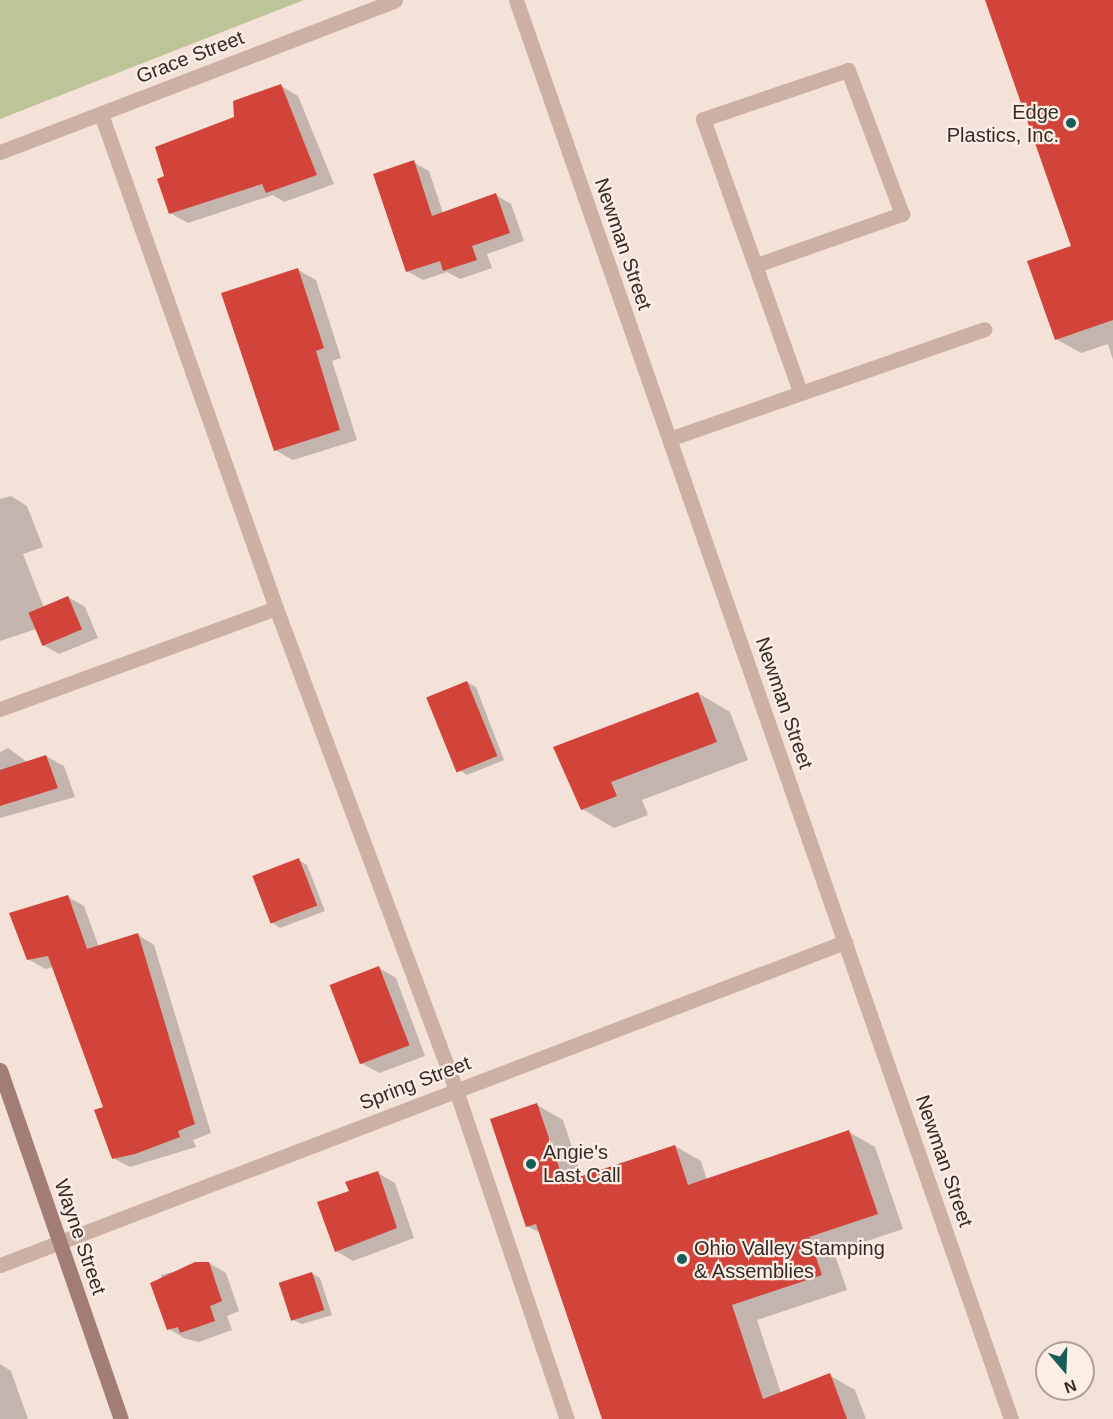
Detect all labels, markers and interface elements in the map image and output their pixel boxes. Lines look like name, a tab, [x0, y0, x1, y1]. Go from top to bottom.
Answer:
street label: Grace Street	[133, 25, 247, 89]
place label: Edge Plastics, Inc.	[947, 100, 1059, 147]
marker: Edge Plastics, Inc.	[1064, 116, 1078, 130]
street label: Newman Street	[589, 175, 657, 313]
street label: Newman Street	[750, 634, 818, 772]
street label: Spring Street	[356, 1051, 474, 1115]
street label: Newman Street	[910, 1092, 978, 1230]
place label: Angie's Last Call	[543, 1140, 621, 1187]
marker: Angie's Last Call	[524, 1157, 538, 1171]
street label: Wayne Street	[49, 1176, 111, 1298]
place label: Ohio Valley Stamping & Assemblies	[694, 1236, 885, 1283]
marker: Ohio Valley Stamping & Assemblies	[675, 1252, 689, 1266]
north arrow	[1035, 1341, 1095, 1401]
text: N	[1062, 1377, 1079, 1397]

